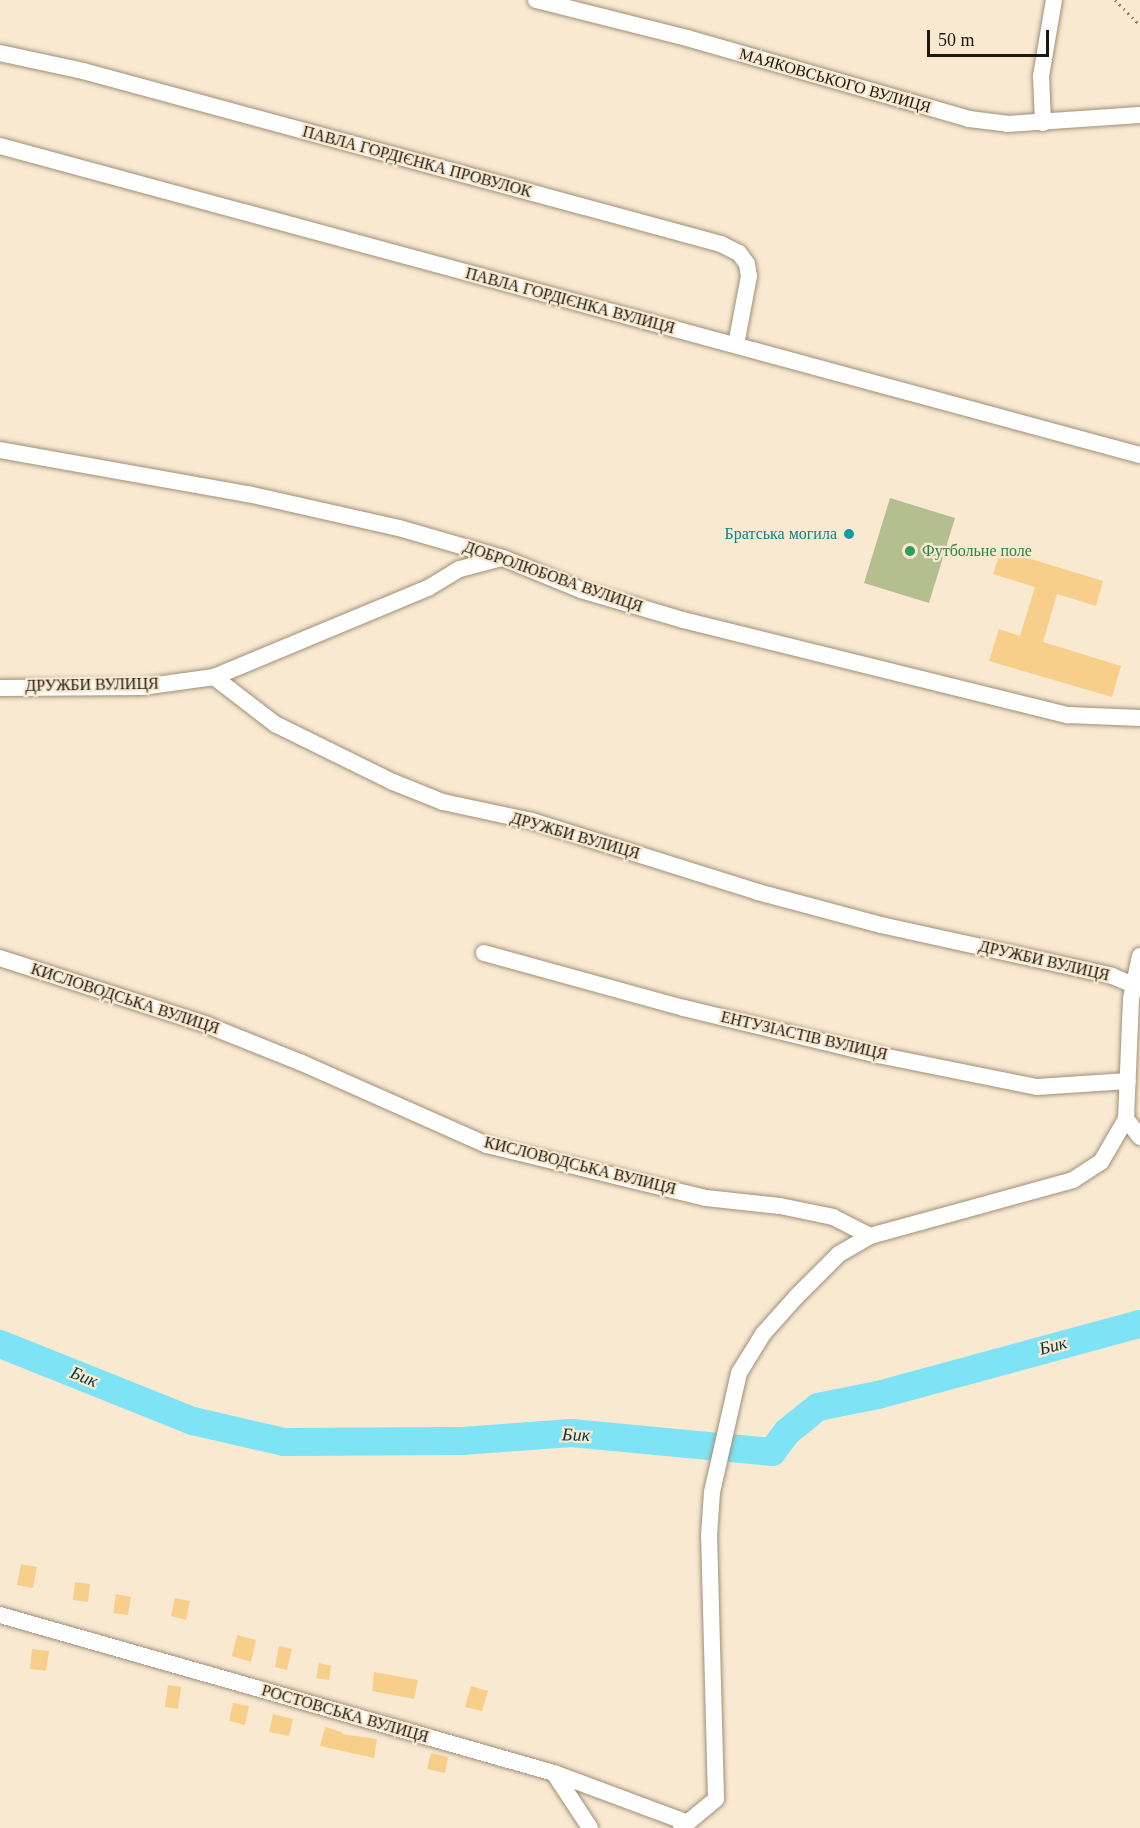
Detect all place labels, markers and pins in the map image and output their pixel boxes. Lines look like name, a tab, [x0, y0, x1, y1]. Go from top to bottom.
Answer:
place label: Братська могила	[725, 524, 837, 544]
marker: Братська могила	[842, 527, 856, 541]
place label: Футбольне поле	[922, 541, 1032, 561]
marker: Футбольне поле	[903, 544, 917, 558]

